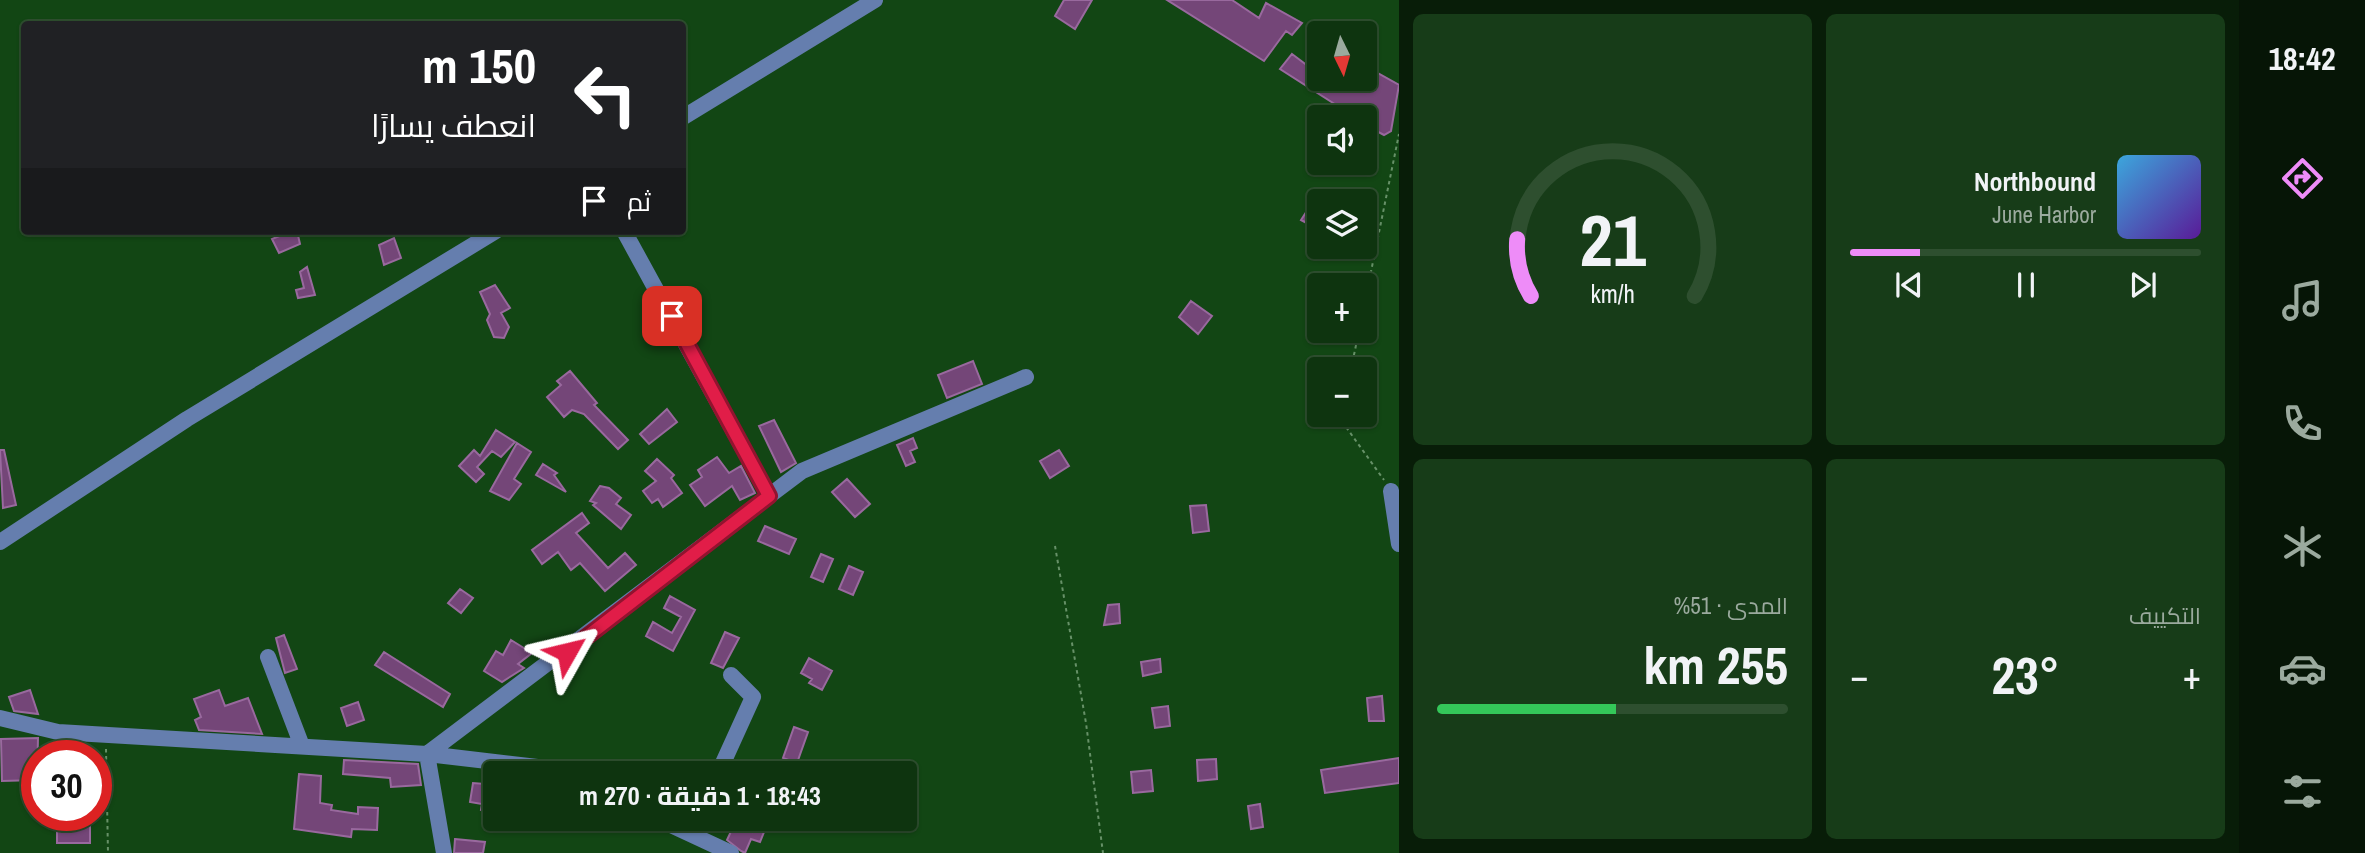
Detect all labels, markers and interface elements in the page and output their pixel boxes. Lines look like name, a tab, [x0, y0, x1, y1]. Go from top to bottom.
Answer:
north arrow	[1307, 21, 1377, 91]
map controls	[1307, 21, 1377, 427]
text: 150 m	[422, 32, 536, 98]
text: 18:42	[2268, 37, 2336, 80]
icon: left	[560, 49, 651, 140]
text: انعطف يسارًا	[371, 104, 536, 147]
button: sound	[1307, 105, 1377, 175]
icon: directions	[2278, 154, 2327, 203]
text: Northbound	[1974, 164, 2096, 199]
icon: arrive	[575, 182, 613, 220]
text: ثم	[627, 184, 651, 219]
button: layers	[1307, 189, 1377, 259]
text: 21	[1579, 191, 1646, 289]
text: June Harbor	[1992, 199, 2096, 230]
icon: previous	[1890, 266, 1928, 304]
icon: pause	[2007, 266, 2045, 304]
icon: next	[2124, 266, 2162, 304]
button: +	[1307, 273, 1377, 343]
icon: music	[2278, 276, 2327, 325]
text: km/h	[1590, 277, 1635, 311]
pin	[642, 286, 702, 346]
icon: arrive	[653, 297, 691, 335]
button: −	[1307, 357, 1377, 427]
icon: phone	[2278, 399, 2327, 448]
icon: climate	[2278, 522, 2327, 571]
text: المدى · 51%	[1674, 590, 1788, 621]
text: التكييف	[2129, 600, 2201, 631]
position arrow	[530, 615, 604, 689]
text: 255 km	[1643, 630, 1788, 700]
text: 23°	[1991, 640, 2060, 710]
icon: car	[2278, 644, 2327, 693]
text: −	[1850, 650, 1868, 701]
text: +	[2183, 650, 2201, 701]
speed limit sign: 30	[21, 740, 112, 831]
icon: filters	[2278, 767, 2327, 816]
text: 18:43 · 1 دقيقة · 270 m	[579, 778, 821, 813]

